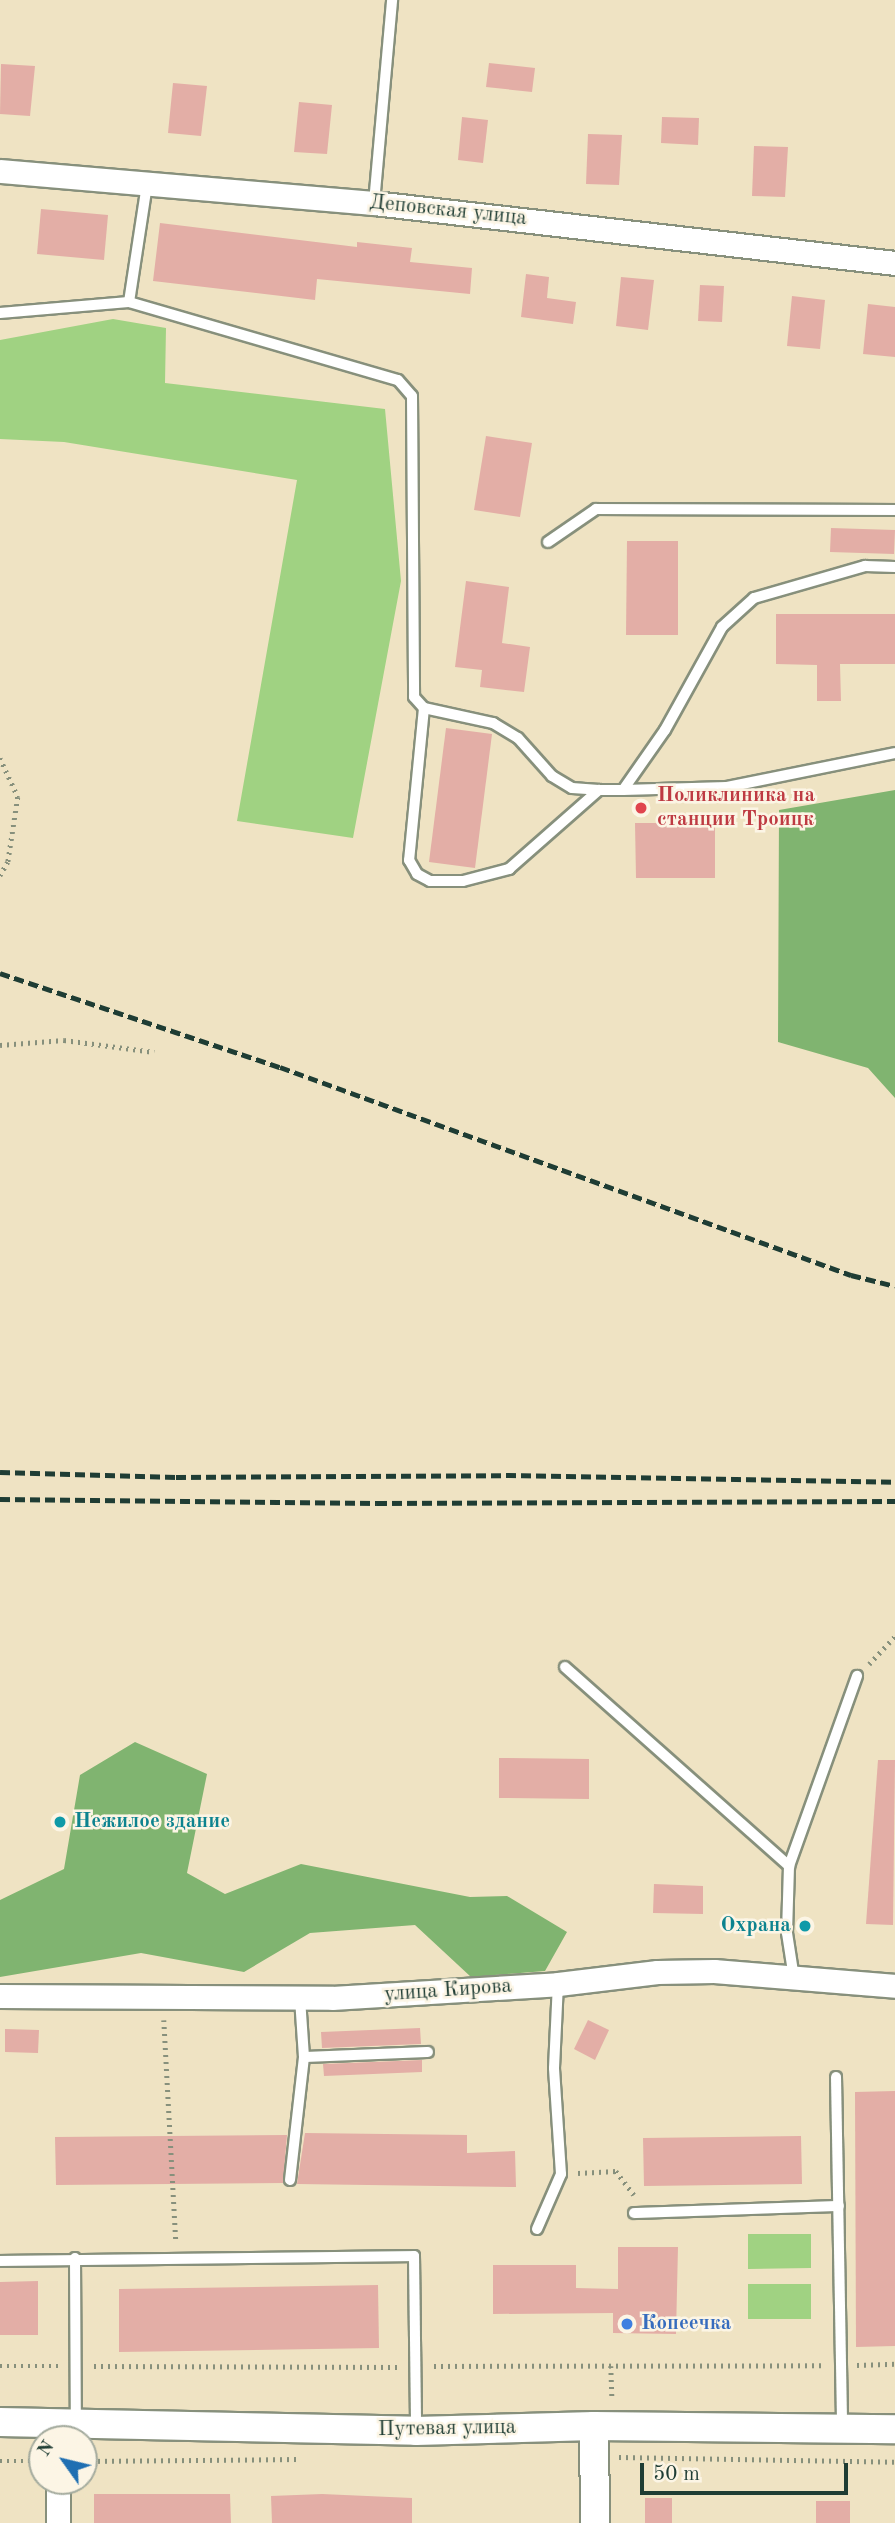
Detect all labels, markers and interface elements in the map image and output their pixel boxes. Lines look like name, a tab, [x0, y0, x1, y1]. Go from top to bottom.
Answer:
street label: Деповская улица	[368, 190, 528, 232]
place label: Поликлиника на станции Троицк	[657, 783, 815, 833]
marker: Поликлиника на станции Троицк	[631, 798, 651, 818]
place label: Нежилое здание	[74, 1809, 230, 1835]
marker: Нежилое здание	[52, 1814, 68, 1830]
place label: Охрана	[720, 1913, 791, 1939]
marker: Охрана	[797, 1918, 813, 1934]
street label: улица Кирова	[383, 1974, 513, 2008]
place label: Копеечка	[641, 2311, 731, 2337]
marker: Копеечка	[619, 2316, 635, 2332]
street label: Путевая улица	[378, 2415, 516, 2443]
north arrow	[28, 2425, 98, 2495]
text: N	[35, 2438, 59, 2460]
scale bar	[643, 2450, 851, 2494]
text: 50 m	[653, 2464, 700, 2485]

